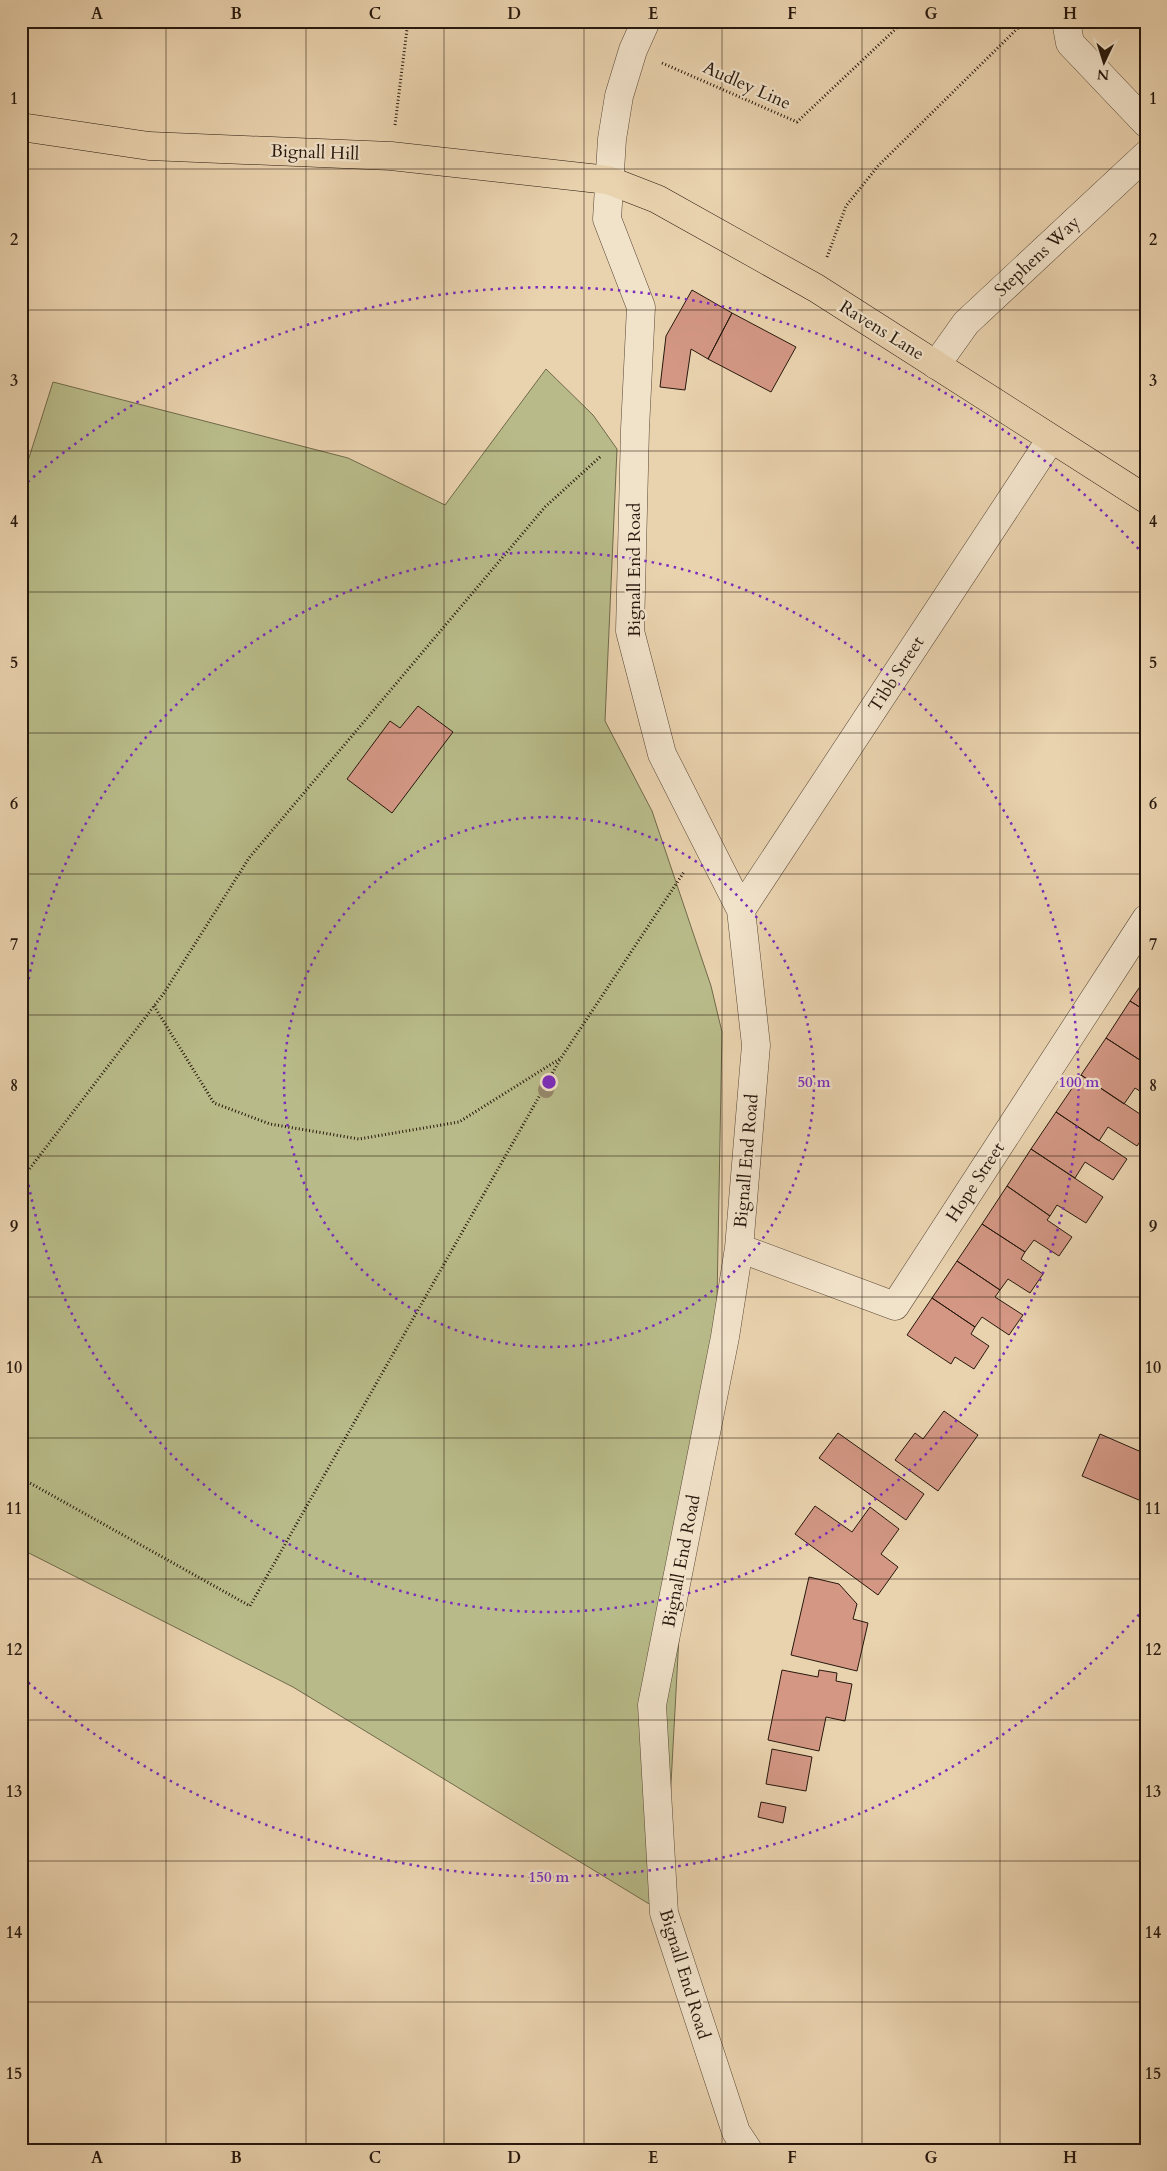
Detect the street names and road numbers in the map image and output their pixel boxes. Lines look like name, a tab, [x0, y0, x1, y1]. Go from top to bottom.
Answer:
street label: Audley Line	[699, 55, 795, 116]
street label: Bignall Hill	[270, 138, 360, 167]
street label: Stephens Way	[989, 210, 1086, 303]
street label: Ravens Lane	[835, 294, 929, 366]
street label: Bignall End Road	[622, 502, 647, 637]
street label: Tibb Street	[863, 631, 930, 717]
street label: Bignall End Road	[728, 1092, 765, 1229]
street label: Hope Street	[940, 1137, 1011, 1227]
street label: Bignall End Road	[656, 1492, 707, 1630]
street label: Bignall End Road	[653, 1906, 716, 2043]

